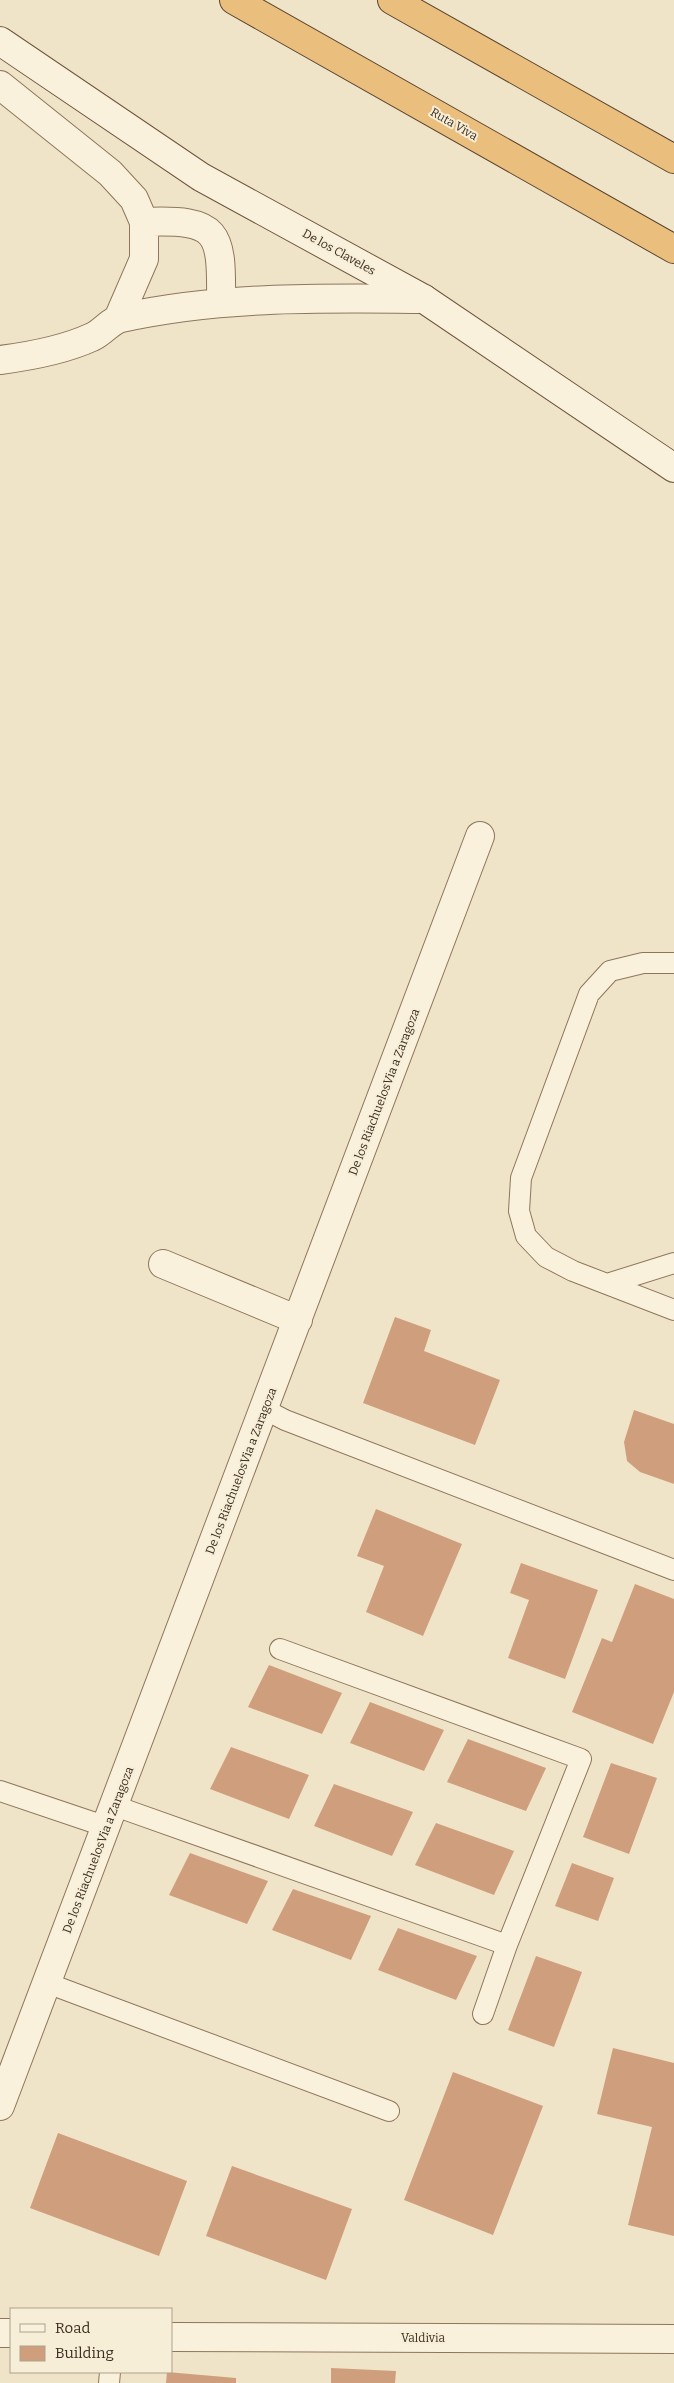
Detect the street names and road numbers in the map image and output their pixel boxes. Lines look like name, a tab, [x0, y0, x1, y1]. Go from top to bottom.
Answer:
street label: Ruta Viva	[428, 105, 480, 143]
street label: De los Claveles	[300, 226, 378, 278]
street label: De los RiachuelosVia a Zaragoza	[346, 1006, 423, 1177]
street label: De los RiachuelosVia a Zaragoza	[203, 1385, 280, 1556]
street label: De los RiachuelosVia a Zaragoza	[60, 1764, 137, 1935]
street label: Valdivia	[401, 2331, 445, 2345]

